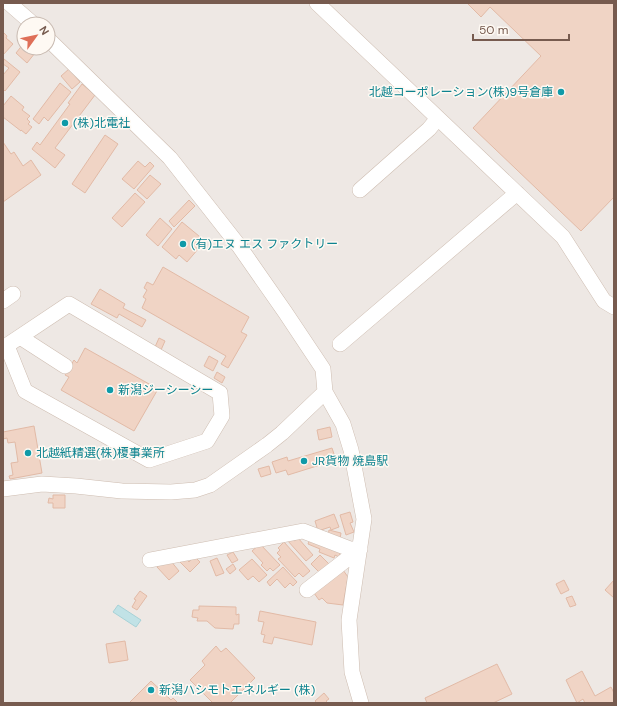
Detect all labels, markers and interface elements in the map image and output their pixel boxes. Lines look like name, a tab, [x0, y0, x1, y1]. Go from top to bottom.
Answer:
north arrow	[16, 16, 56, 56]
scale bar	[473, 16, 569, 42]
text: 50 m	[479, 22, 508, 38]
text: N	[36, 23, 52, 38]
place label: 北越コーポレーション(株)9号倉庫	[369, 84, 553, 100]
marker: 北越コーポレーション(株)9号倉庫	[556, 87, 566, 97]
place label: (株)北電社	[73, 115, 130, 131]
marker: (株)北電社	[60, 118, 70, 128]
place label: (有)エヌ エス ファクトリー	[191, 236, 338, 252]
marker: (有)エヌ エス ファクトリー	[178, 239, 188, 249]
place label: 新潟ジーシーシー	[118, 382, 214, 398]
marker: 新潟ジーシーシー	[105, 385, 115, 395]
place label: 北越紙精選(株)榎事業所	[36, 445, 165, 461]
marker: 北越紙精選(株)榎事業所	[23, 448, 33, 458]
place label: JR貨物 焼島駅	[312, 453, 388, 469]
marker: JR貨物 焼島駅	[299, 456, 309, 466]
place label: 新潟ハシモトエネルギー (株)	[159, 682, 315, 698]
marker: 新潟ハシモトエネルギー (株)	[146, 685, 156, 695]

